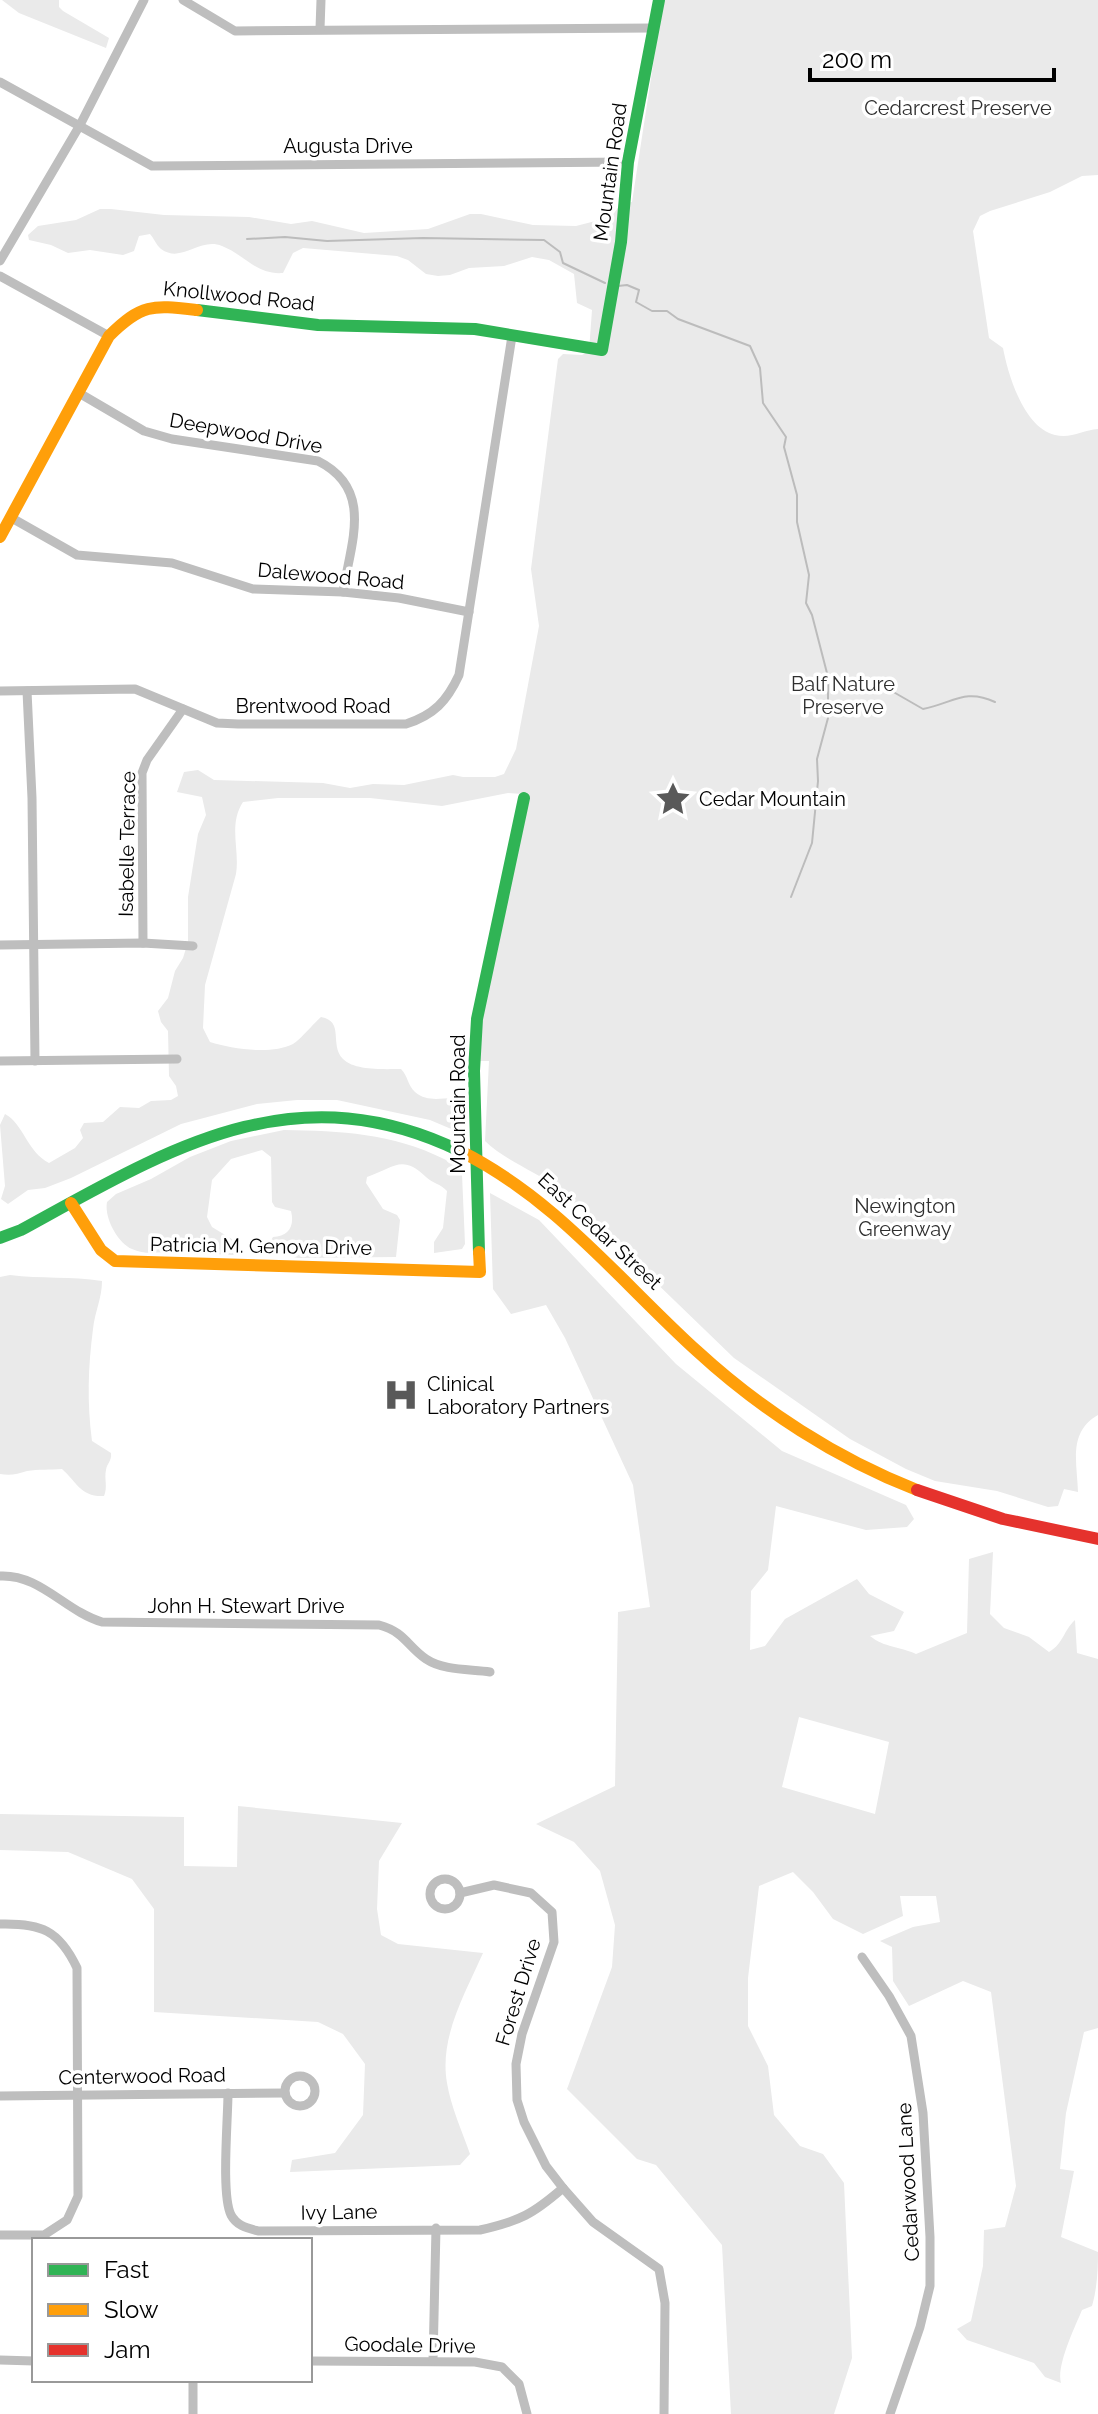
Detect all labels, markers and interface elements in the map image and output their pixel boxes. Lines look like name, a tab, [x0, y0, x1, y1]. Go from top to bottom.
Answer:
scale bar	[810, 32, 1054, 82]
text: 200 m	[822, 45, 892, 74]
park label: Cedarcrest Preserve	[864, 96, 1052, 120]
street label: Mountain Road	[588, 101, 632, 243]
street label: Augusta Drive	[283, 134, 413, 158]
street label: Knollwood Road	[162, 276, 316, 316]
street label: Deepwood Drive	[168, 408, 325, 458]
street label: Dalewood Road	[257, 558, 405, 594]
park label: Balf Nature Preserve	[791, 672, 895, 719]
street label: Brentwood Road	[235, 694, 391, 718]
street label: Isabelle Terrace	[114, 771, 140, 917]
place icon: Cedar Mountain	[654, 780, 692, 818]
place label: Cedar Mountain	[699, 787, 846, 811]
street label: Mountain Road	[446, 1034, 470, 1174]
street label: East Cedar Street	[533, 1168, 667, 1295]
park label: Newington Greenway	[854, 1194, 956, 1241]
street label: Patricia M. Genova Drive	[150, 1232, 373, 1260]
place label: Clinical Laboratory Partners	[427, 1372, 609, 1419]
hospital icon: Clinical Laboratory Partners	[382, 1376, 420, 1414]
street label: John H. Stewart Drive	[148, 1594, 345, 1618]
street label: Forest Drive	[490, 1935, 546, 2048]
street label: Centerwood Road	[58, 2063, 226, 2089]
street label: Cedarwood Lane	[892, 2102, 924, 2262]
street label: Ivy Lane	[300, 2199, 378, 2225]
legend	[32, 2238, 312, 2382]
text: Fast	[104, 2255, 149, 2284]
text: Slow	[104, 2295, 159, 2324]
street label: Goodale Drive	[344, 2332, 476, 2358]
text: Jam	[104, 2335, 150, 2364]

